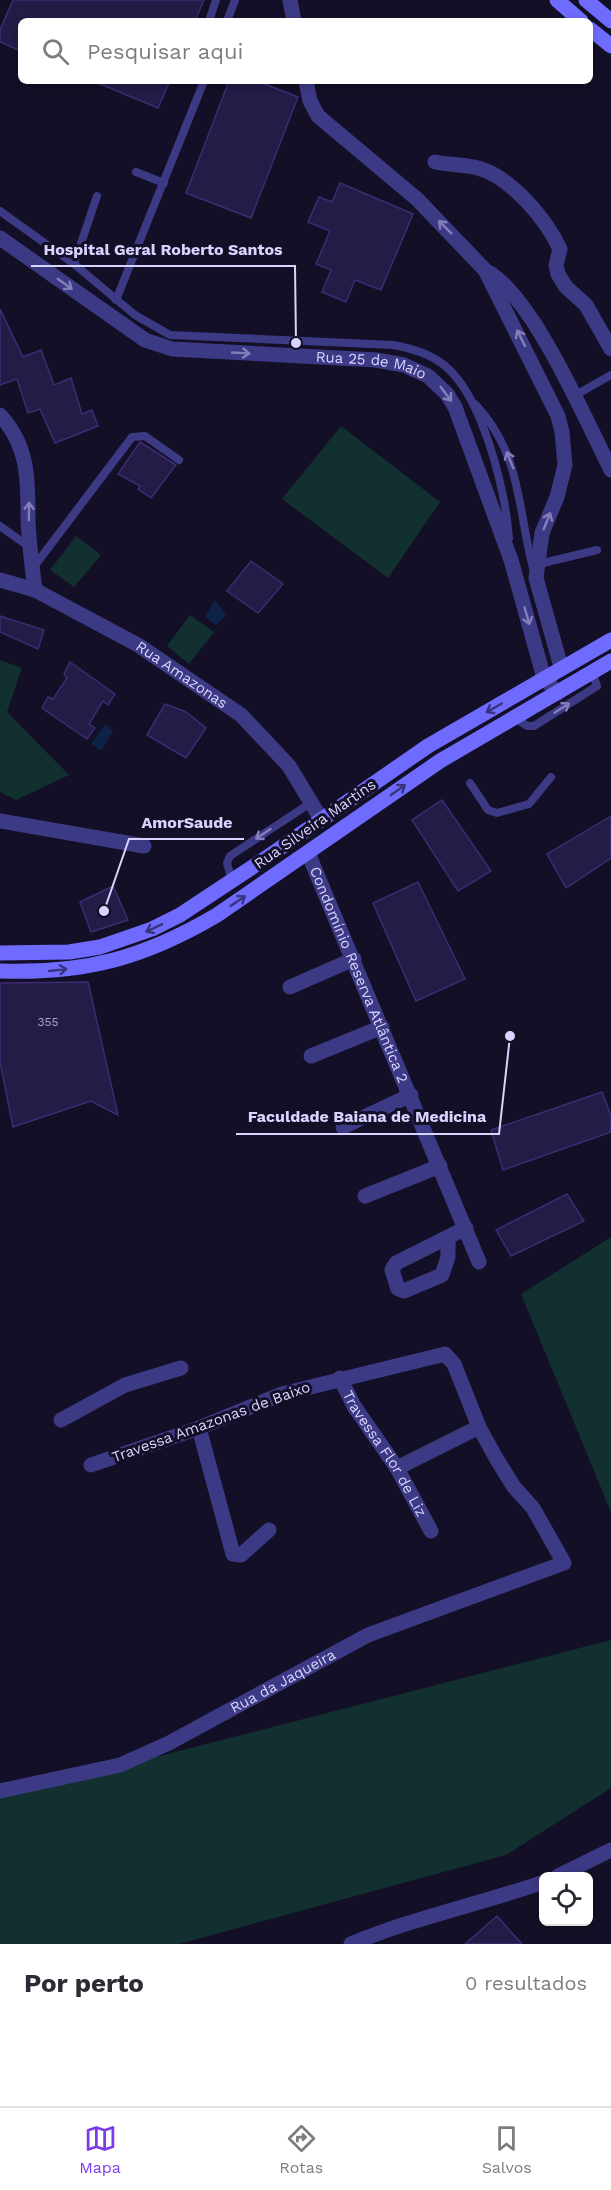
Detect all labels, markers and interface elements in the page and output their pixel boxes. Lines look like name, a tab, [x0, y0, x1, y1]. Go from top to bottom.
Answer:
search box	[18, 18, 593, 84]
icon: search	[39, 35, 72, 68]
text: Pesquisar aqui	[87, 39, 243, 64]
one-way arrow	[437, 220, 452, 235]
callout: Hospital Geral Roberto Santos	[31, 232, 295, 266]
text: Hospital Geral Roberto Santos	[43, 240, 283, 259]
one-way arrow	[56, 278, 72, 290]
one-way arrow	[515, 330, 527, 348]
one-way arrow	[230, 347, 250, 358]
street label: Rua 25 de Maio	[315, 348, 429, 383]
one-way arrow	[439, 386, 452, 402]
one-way arrow	[504, 451, 515, 469]
one-way arrow	[23, 501, 35, 521]
one-way arrow	[542, 512, 553, 531]
one-way arrow	[522, 607, 533, 626]
street label: Rua Amazonas	[132, 637, 231, 712]
one-way arrow	[486, 702, 503, 714]
one-way arrow	[553, 702, 570, 714]
street label: Rua Silveira Martins	[251, 775, 379, 873]
one-way arrow	[390, 784, 406, 796]
callout: AmorSaude	[129, 805, 244, 839]
text: AmorSaude	[141, 813, 233, 832]
one-way arrow	[255, 828, 272, 840]
street label: Condomínio Reserva Atlântica 2	[306, 864, 412, 1086]
one-way arrow	[229, 895, 246, 907]
one-way arrow	[146, 922, 164, 934]
one-way arrow	[48, 964, 68, 975]
house number: 355	[38, 1015, 58, 1029]
callout: Faculdade Baiana de Medicina	[236, 1100, 499, 1134]
text: Faculdade Baiana de Medicina	[248, 1107, 487, 1126]
street label: Travessa Amazonas de Baixo	[109, 1378, 313, 1466]
street label: Travessa Flor de Liz	[339, 1388, 431, 1520]
street label: Rua da Jaqueira	[227, 1645, 339, 1717]
map controls	[539, 1872, 593, 1926]
button: locate	[539, 1872, 593, 1926]
text: Por perto	[24, 1968, 144, 1998]
text: 0 resultados	[465, 1971, 587, 1995]
tab: Mapa	[79, 2122, 121, 2177]
tab: Rotas	[279, 2122, 323, 2177]
tab: Salvos	[482, 2122, 532, 2177]

